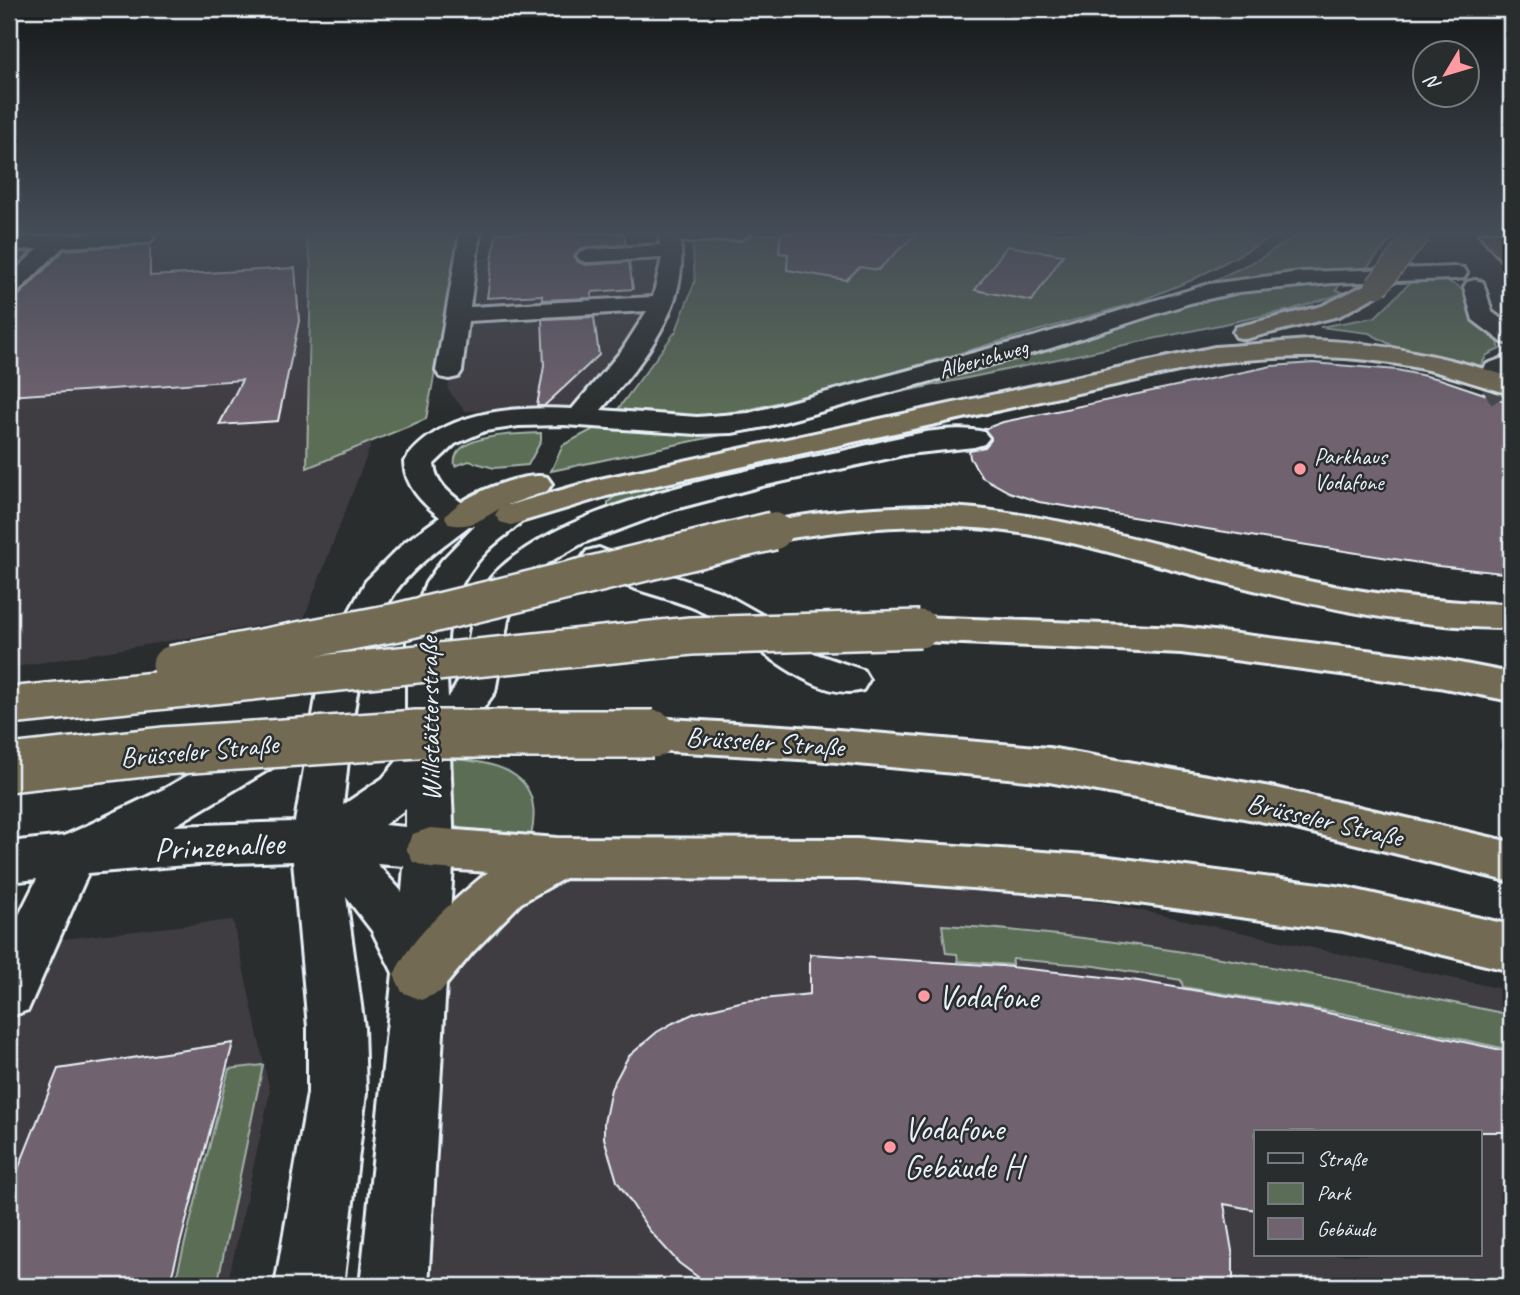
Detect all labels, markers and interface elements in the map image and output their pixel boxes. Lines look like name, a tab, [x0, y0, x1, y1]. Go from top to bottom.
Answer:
north arrow	[1412, 38, 1482, 108]
text: N	[1418, 69, 1446, 96]
street label: Alberichweg	[935, 331, 1033, 385]
place label: Parkhaus Vodafone	[1314, 442, 1389, 497]
marker: Parkhaus Vodafone	[1292, 461, 1308, 477]
street label: Willstätterstraße	[411, 634, 448, 802]
street label: Brüsseler Straße	[685, 719, 847, 765]
street label: Brüsseler Straße	[119, 726, 281, 775]
street label: Brüsseler Straße	[1244, 785, 1408, 855]
street label: Prinzenallee	[153, 821, 288, 870]
place label: Vodafone	[938, 976, 1040, 1018]
marker: Vodafone	[916, 988, 932, 1004]
place label: Vodafone Gebäude H	[904, 1108, 1027, 1188]
legend	[1254, 1130, 1482, 1256]
marker: Vodafone Gebäude H	[882, 1139, 898, 1155]
text: Straße	[1317, 1146, 1369, 1172]
text: Park	[1317, 1180, 1352, 1206]
text: Gebäude	[1317, 1216, 1376, 1242]

